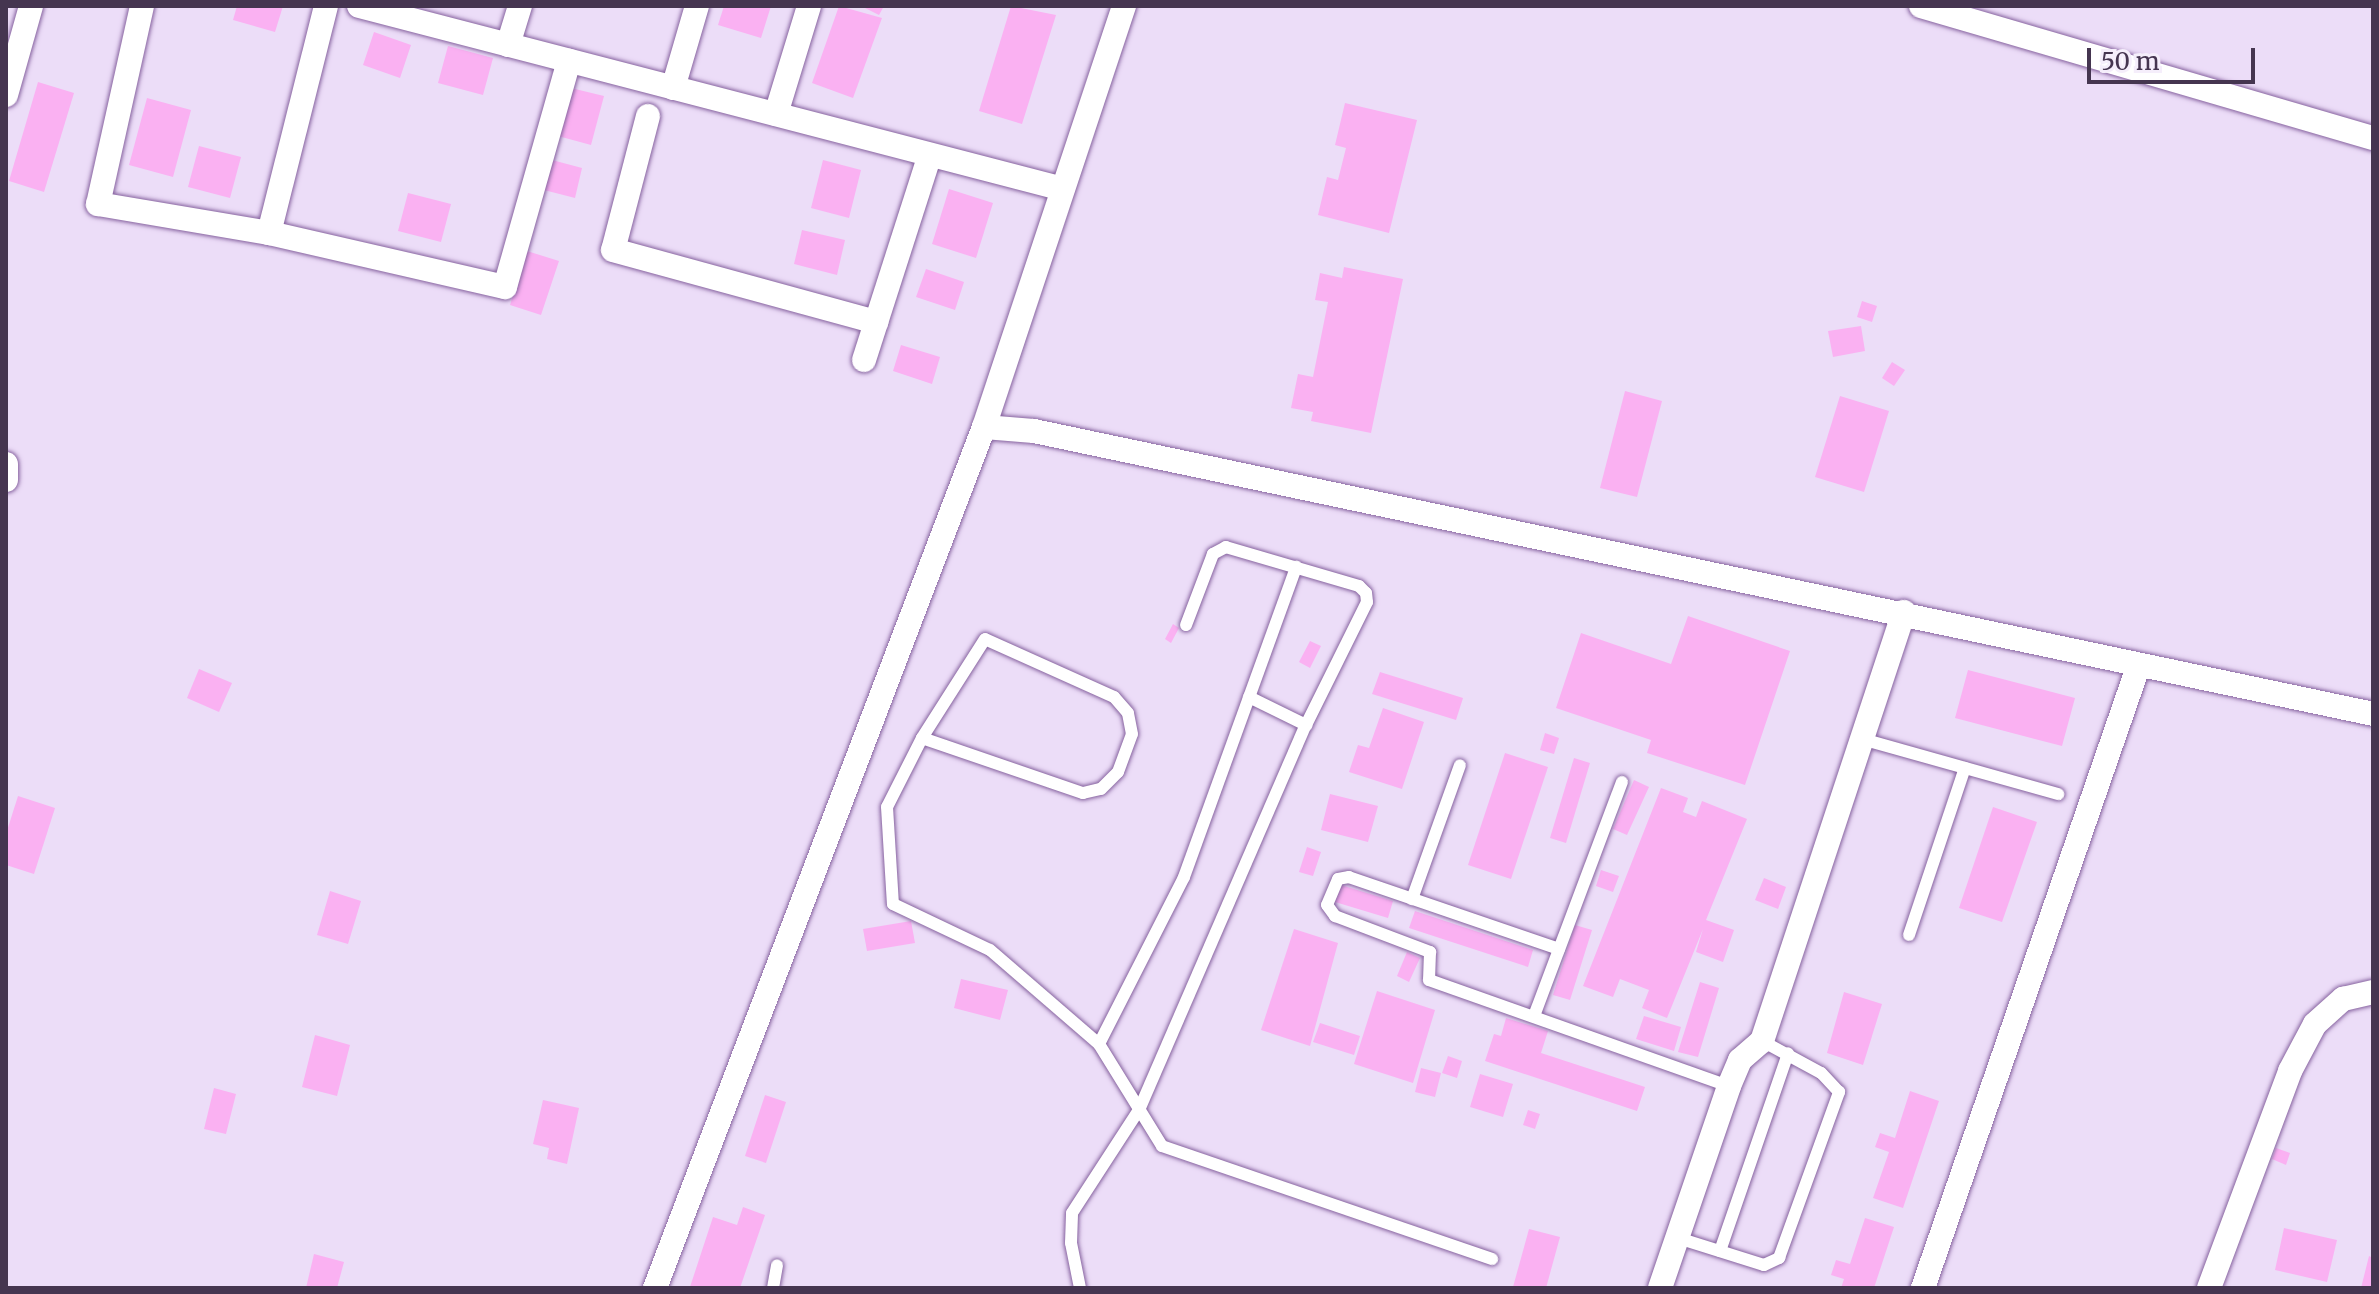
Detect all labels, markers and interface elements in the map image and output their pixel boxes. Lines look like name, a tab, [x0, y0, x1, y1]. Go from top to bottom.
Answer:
scale bar	[2091, 32, 2259, 82]
text: 50 m	[2101, 46, 2160, 77]

